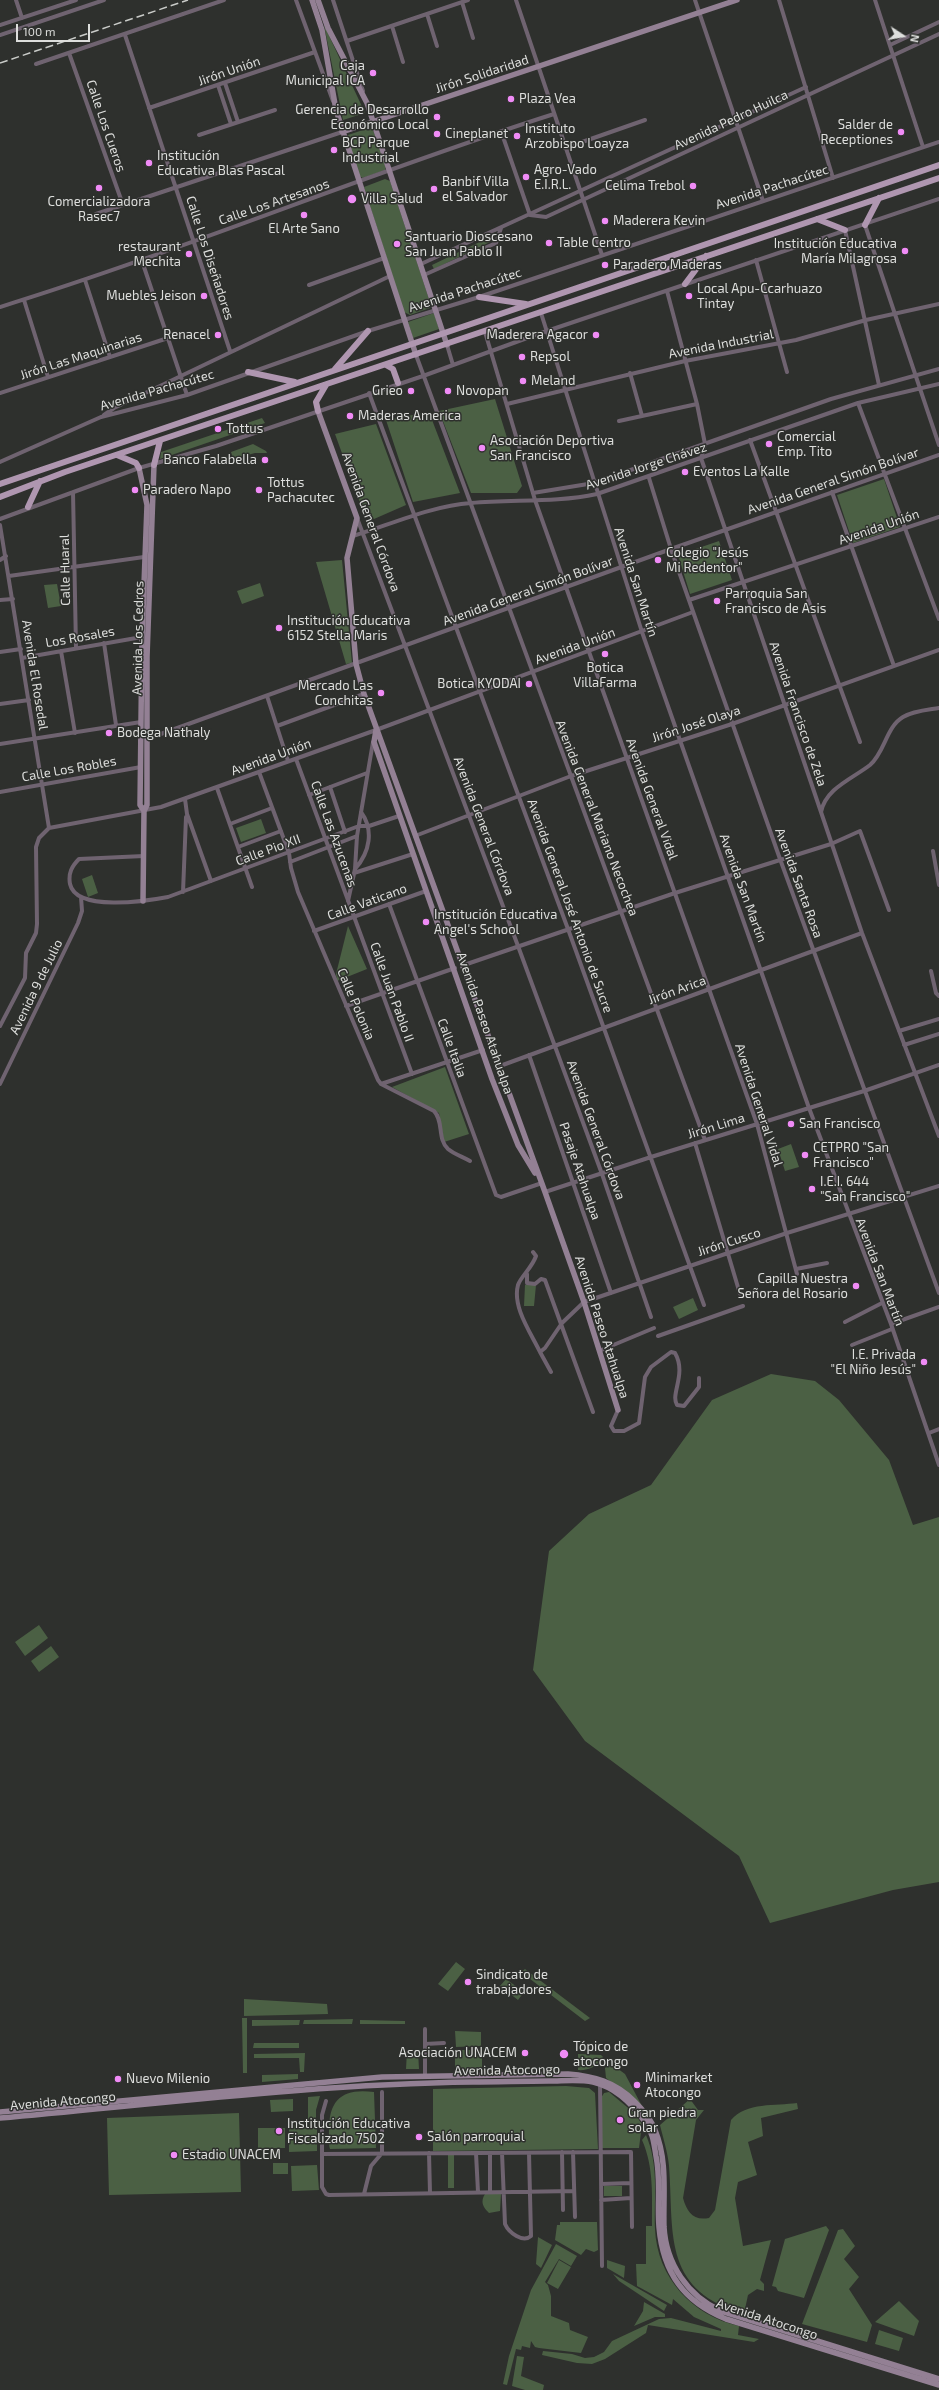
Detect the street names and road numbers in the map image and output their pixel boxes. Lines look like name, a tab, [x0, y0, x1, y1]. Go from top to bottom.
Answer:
street label: Jirón Solidaridad	[433, 52, 531, 96]
street label: Jirón Unión	[196, 53, 262, 89]
street label: Calle Los Cueros	[83, 78, 129, 174]
street label: Avenida Pedro Huilca	[672, 87, 790, 153]
street label: Avenida Pachacútec	[714, 161, 830, 213]
street label: Calle Los Artesanos	[217, 176, 331, 228]
street label: Calle Los Diseñadores	[183, 194, 237, 322]
street label: Avenida Pachacútec	[407, 264, 523, 316]
street label: Avenida Industrial	[667, 326, 775, 362]
street label: Jirón Las Maquinarias	[18, 329, 144, 383]
street label: Avenida Pachacútec	[98, 366, 216, 414]
street label: Avenida Jorge Chávez	[583, 439, 709, 493]
street label: Avenida General Simón Bolívar	[745, 444, 921, 518]
street label: Avenida General Córdova	[338, 450, 404, 594]
street label: Avenida Unión	[837, 506, 921, 548]
street label: Avenida San Martín	[611, 525, 661, 639]
street label: Calle Huaral	[57, 534, 73, 606]
street label: Avenida General Simón Bolívar	[441, 553, 615, 629]
street label: Avenida Los Cedros	[129, 581, 147, 695]
street label: Avenida El Rosedal	[19, 619, 51, 731]
street label: Los Rosales	[44, 623, 116, 651]
street label: Avenida Unión	[533, 624, 617, 668]
street label: Avenida Francisco de Zela	[766, 640, 830, 788]
street label: Jirón José Olaya	[650, 702, 742, 746]
street label: Avenida General Mariano Necochea	[552, 718, 642, 918]
street label: Avenida Unión	[229, 735, 313, 779]
street label: Avenida General Vidal	[623, 736, 681, 862]
street label: Calle Los Robles	[20, 753, 118, 785]
street label: Avenida General Córdova	[450, 754, 518, 898]
street label: Calle Las Azucenas	[307, 779, 361, 889]
street label: Avenida General José Antonio de Sucre	[524, 797, 616, 1015]
street label: Avenida Santa Rosa	[772, 826, 826, 940]
street label: Calle Pio XII	[233, 831, 303, 869]
street label: Avenida San Martín	[716, 832, 770, 944]
street label: Calle Vaticano	[325, 880, 409, 924]
street label: Avenida 9 de Julio	[6, 937, 66, 1037]
street label: Calle Juan Pablo II	[367, 940, 417, 1044]
street label: Avenida Paseo Atahualpa	[453, 950, 517, 1096]
street label: Calle Polonia	[334, 966, 378, 1042]
street label: Jirón Arica	[646, 972, 708, 1008]
street label: Calle Italia	[434, 1016, 470, 1080]
street label: Avenida General Vidal	[732, 1042, 786, 1168]
street label: Avenida General Córdova	[563, 1058, 629, 1202]
street label: Jirón Lima	[686, 1110, 746, 1142]
street label: Pasaje Atahualpa	[556, 1120, 604, 1222]
street label: Avenida San Martín	[852, 1216, 908, 1328]
street label: Jirón Cusco	[695, 1224, 763, 1260]
street label: Avenida Paseo Atahualpa	[572, 1254, 632, 1400]
street label: Avenida Atocongo	[454, 2061, 560, 2079]
street label: Avenida Atocongo	[10, 2089, 116, 2113]
street label: Avenida Atocongo	[714, 2295, 820, 2343]

